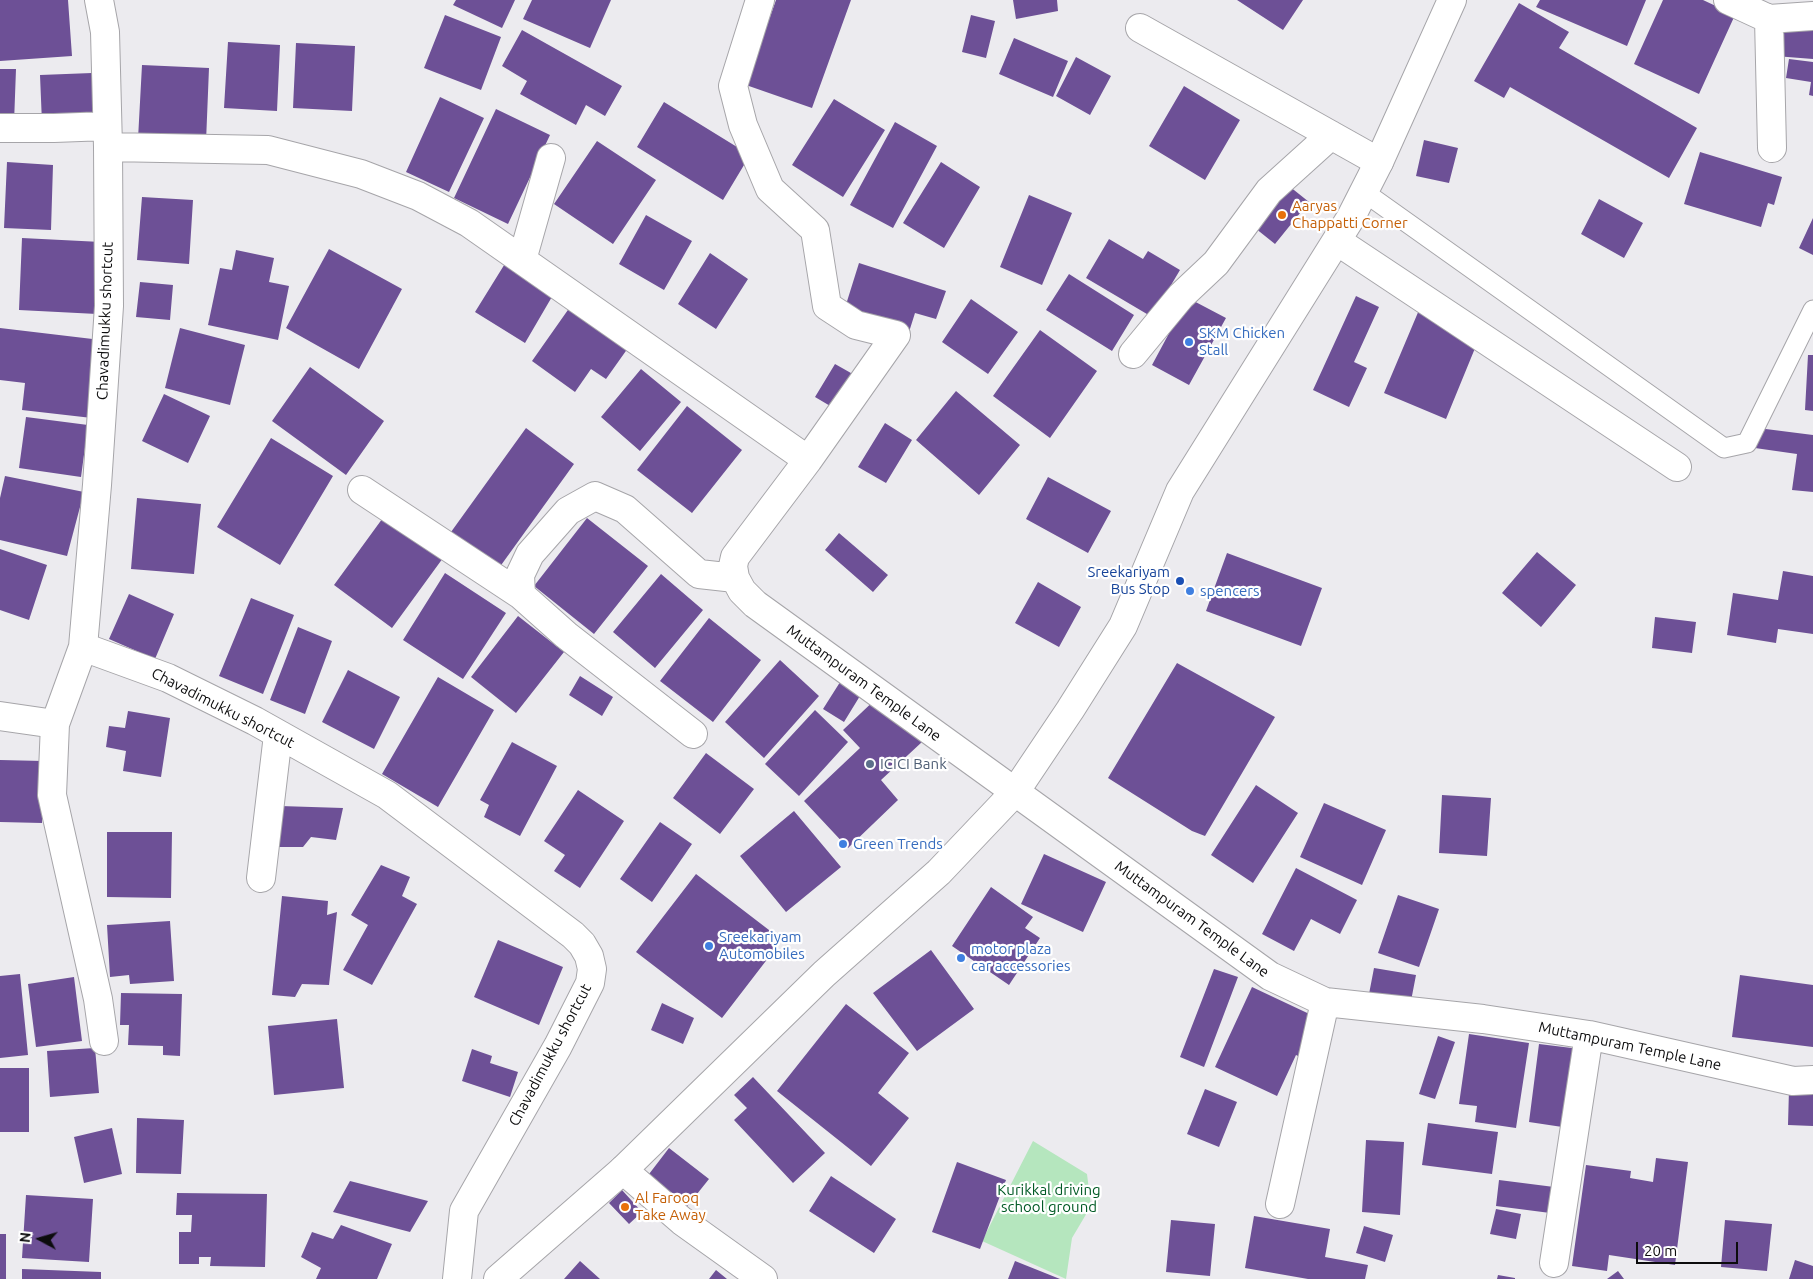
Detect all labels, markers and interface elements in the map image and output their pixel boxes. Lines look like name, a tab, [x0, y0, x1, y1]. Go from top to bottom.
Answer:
place label: Aaryas Chappatti Corner	[1292, 197, 1408, 232]
marker: Aaryas Chappatti Corner	[1276, 209, 1288, 221]
street label: Chavadimukku shortcut	[93, 242, 117, 400]
place label: SKM Chicken Stall	[1199, 324, 1285, 359]
marker: SKM Chicken Stall	[1183, 336, 1195, 348]
place label: Sreekariyam Bus Stop	[1087, 563, 1170, 598]
marker: Sreekariyam Bus Stop	[1174, 575, 1186, 587]
place label: spencers	[1200, 582, 1260, 600]
marker: spencers	[1184, 585, 1196, 597]
street label: Muttampuram Temple Lane	[783, 621, 945, 745]
street label: Chavadimukku shortcut	[148, 664, 298, 752]
place label: ICICI Bank	[880, 755, 947, 773]
marker: ICICI Bank	[864, 758, 876, 770]
place label: Green Trends	[853, 835, 943, 853]
marker: Green Trends	[837, 838, 849, 850]
street label: Muttampuram Temple Lane	[1111, 857, 1273, 981]
place label: Sreekariyam Automobiles	[719, 928, 805, 963]
marker: Sreekariyam Automobiles	[703, 940, 715, 952]
place label: motor plaza car accessories	[971, 940, 1071, 975]
marker: motor plaza car accessories	[955, 952, 967, 964]
street label: Chavadimukku shortcut	[505, 981, 595, 1129]
street label: Muttampuram Temple Lane	[1537, 1018, 1723, 1074]
park label: Kurikkal driving school ground	[997, 1181, 1101, 1216]
place label: Al Farooq Take Away	[635, 1189, 706, 1224]
marker: Al Farooq Take Away	[619, 1201, 631, 1213]
north arrow	[15, 1214, 65, 1264]
text: N	[17, 1231, 34, 1243]
scale bar	[1638, 1232, 1740, 1264]
text: 20 m	[1644, 1242, 1677, 1259]

